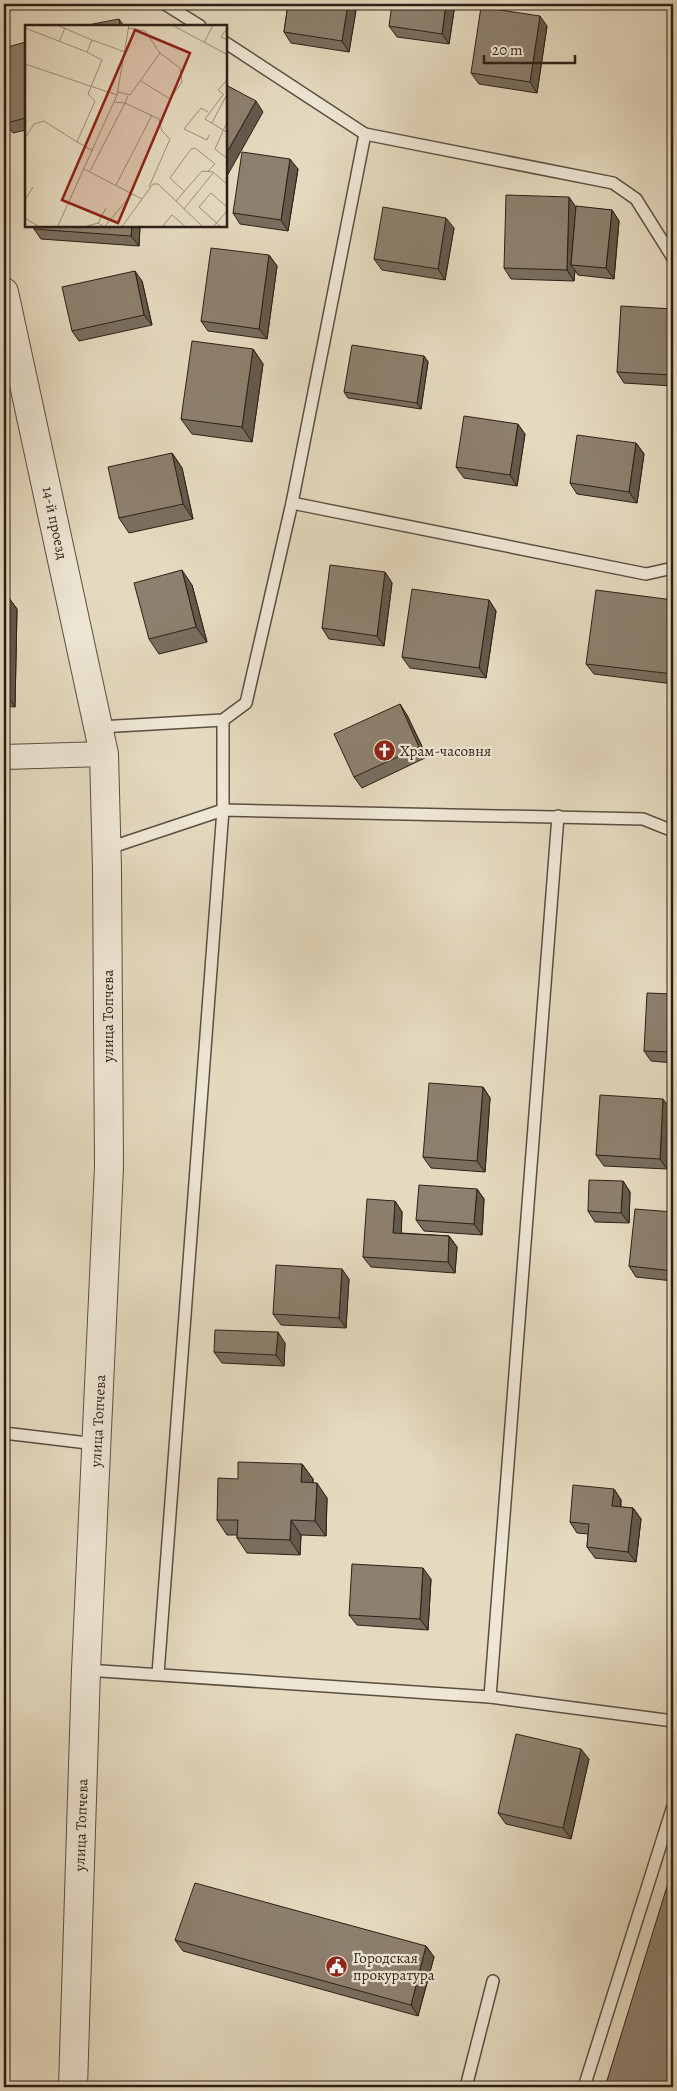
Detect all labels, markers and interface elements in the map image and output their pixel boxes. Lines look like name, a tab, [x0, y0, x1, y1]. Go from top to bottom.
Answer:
inset map	[25, 25, 228, 228]
scale bar	[484, 32, 576, 64]
text: 20 m	[492, 40, 523, 60]
street label: 14-й проезд	[38, 485, 72, 561]
church icon: Храм-часовня	[372, 739, 396, 763]
place label: Храм-часовня	[400, 741, 491, 761]
street label: улица Топчева	[98, 970, 118, 1063]
street label: улица Топчева	[86, 1374, 110, 1469]
street label: улица Топчева	[69, 1778, 93, 1873]
place label: Городская прокуратура	[353, 1948, 435, 1985]
public building icon: Городская прокуратура	[325, 1955, 349, 1979]

